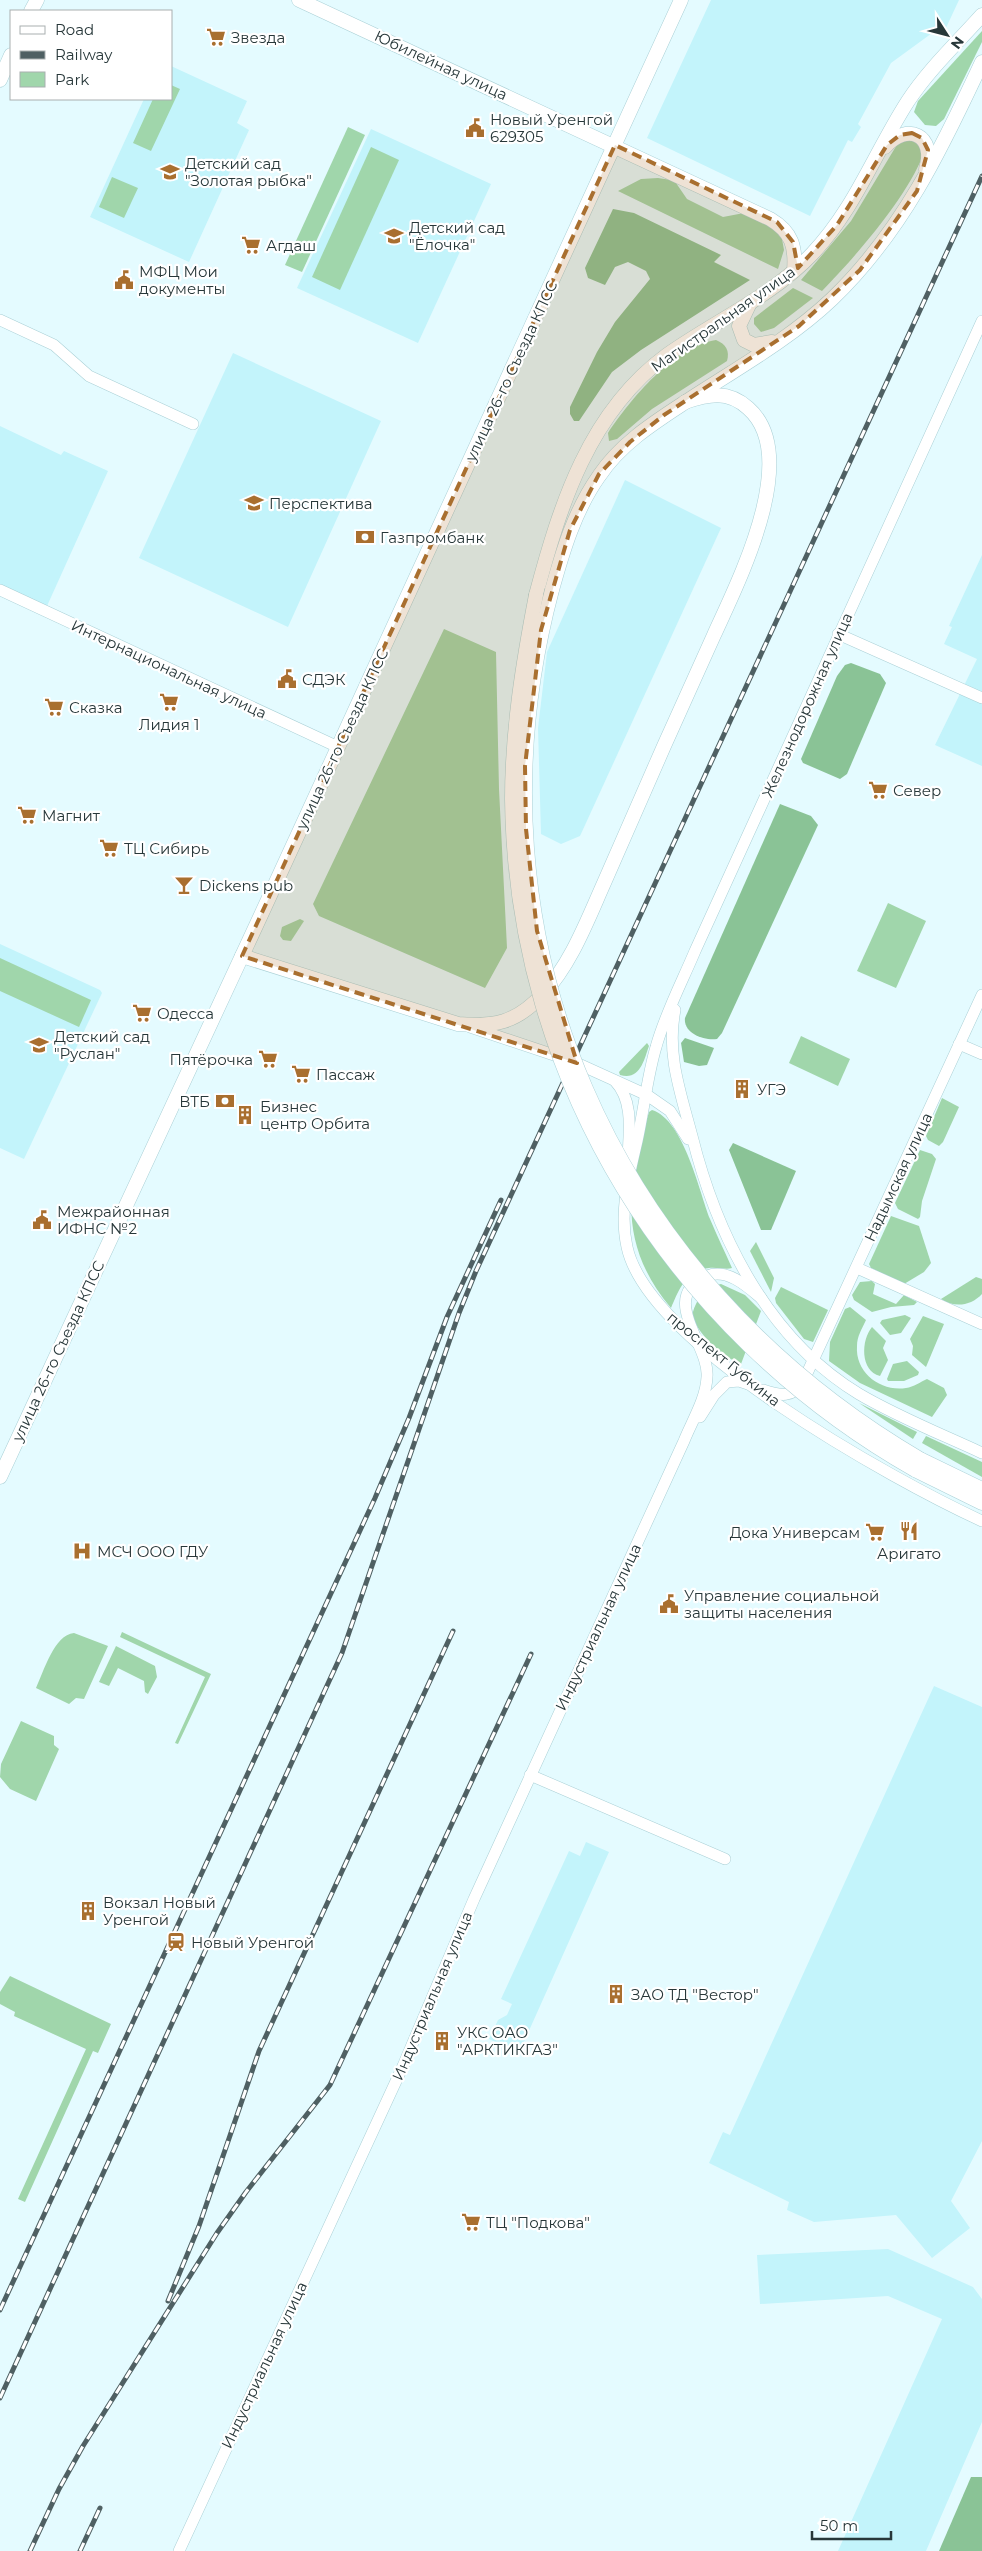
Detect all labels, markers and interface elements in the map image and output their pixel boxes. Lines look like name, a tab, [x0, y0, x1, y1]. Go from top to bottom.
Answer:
legend	[10, 10, 172, 100]
north arrow	[922, 10, 972, 60]
text: Road	[55, 20, 94, 39]
supermarket icon: Звезда	[205, 26, 227, 48]
street label: Юбилейная улица	[372, 26, 510, 104]
place label: Звезда	[231, 28, 285, 47]
text: N	[947, 33, 968, 53]
text: Railway	[55, 45, 113, 64]
text: Park	[55, 70, 89, 89]
place label: Новый Уренгой 629305	[490, 110, 613, 146]
public building icon: Новый Уренгой 629305	[464, 117, 486, 139]
place label: Детский сад "Золотая рыбка"	[185, 154, 312, 190]
school or university icon: Детский сад "Золотая рыбка"	[159, 161, 181, 183]
place label: Детский сад "Ёлочка"	[409, 218, 505, 254]
school or university icon: Детский сад "Ёлочка"	[383, 225, 405, 247]
supermarket icon: Агдаш	[240, 234, 262, 256]
place label: Агдаш	[266, 236, 316, 255]
place label: МФЦ Мои документы	[139, 262, 225, 298]
street label: Магистральная улица	[647, 262, 799, 376]
public building icon: МФЦ Мои документы	[113, 269, 135, 291]
street label: улица 26-го Съезда КПСС	[460, 277, 561, 465]
school or university icon: Перспектива	[243, 492, 265, 514]
place label: Перспектива	[269, 494, 373, 513]
bank icon: Газпромбанк	[354, 526, 376, 548]
place label: Газпромбанк	[380, 528, 484, 547]
street label: Железнодорожная улица	[758, 610, 856, 800]
street label: Интернациональная улица	[68, 615, 270, 723]
street label: улица 26-го Съезда КПСС	[291, 645, 392, 833]
public building icon: СДЭК	[276, 668, 298, 690]
place label: СДЭК	[302, 670, 346, 689]
supermarket icon: Лидия 1	[158, 691, 180, 713]
supermarket icon: Сказка	[43, 696, 65, 718]
place label: Сказка	[69, 698, 122, 717]
place label: Лидия 1	[139, 715, 199, 734]
supermarket icon: Север	[867, 779, 889, 801]
place label: Север	[893, 781, 941, 800]
supermarket icon: Магнит	[16, 804, 38, 826]
place label: Магнит	[42, 806, 101, 825]
supermarket icon: ТЦ Сибирь	[98, 837, 120, 859]
place label: ТЦ Сибирь	[124, 839, 209, 858]
bar icon: Dickens pub	[173, 874, 195, 896]
place label: Dickens pub	[199, 876, 293, 895]
supermarket icon: Одесса	[131, 1002, 153, 1024]
place label: Одесса	[157, 1004, 214, 1023]
place label: Детский сад "Руслан"	[54, 1027, 150, 1063]
school or university icon: Детский сад "Руслан"	[28, 1034, 50, 1056]
supermarket icon: Пятёрочка	[257, 1048, 279, 1070]
place label: Пятёрочка	[169, 1050, 253, 1069]
supermarket icon: Пассаж	[290, 1063, 312, 1085]
place label: Пассаж	[316, 1065, 376, 1084]
building icon: УГЭ	[731, 1078, 753, 1100]
place label: УГЭ	[757, 1080, 786, 1099]
bank icon: ВТБ	[214, 1090, 236, 1112]
place label: ВТБ	[179, 1092, 210, 1111]
place label: Бизнес центр Орбита	[260, 1097, 370, 1133]
building icon: Бизнес центр Орбита	[234, 1104, 256, 1126]
street label: Надымская улица	[860, 1110, 936, 1244]
place label: Межрайонная ИФНС №2	[57, 1202, 170, 1238]
public building icon: Межрайонная ИФНС №2	[31, 1209, 53, 1231]
street label: улица 26-го Съезда КПСС	[7, 1257, 108, 1445]
street label: проспект Губкина	[664, 1308, 784, 1410]
restaurant icon: Аригато	[898, 1520, 920, 1542]
supermarket icon: Дока Универсам	[864, 1521, 886, 1543]
place label: Дока Универсам	[730, 1523, 860, 1542]
hospital icon: МСЧ ООО ГДУ	[71, 1540, 93, 1562]
street label: Индустриальная улица	[551, 1541, 645, 1713]
place label: МСЧ ООО ГДУ	[97, 1542, 209, 1561]
place label: Аригато	[877, 1544, 941, 1563]
place label: Управление социальной защиты населения	[684, 1586, 879, 1622]
public building icon: Управление социальной защиты населения	[658, 1593, 680, 1615]
place label: Вокзал Новый Уренгой	[103, 1893, 216, 1929]
building icon: Вокзал Новый Уренгой	[77, 1900, 99, 1922]
street label: Индустриальная улица	[388, 1909, 476, 2083]
station icon: Новый Уренгой	[165, 1931, 187, 1953]
place label: Новый Уренгой	[191, 1933, 314, 1952]
building icon: ЗАО ТД "Вестор"	[605, 1983, 627, 2005]
place label: ЗАО ТД "Вестор"	[631, 1985, 759, 2004]
place label: УКС ОАО "АРКТИКГАЗ"	[457, 2023, 558, 2059]
building icon: УКС ОАО "АРКТИКГАЗ"	[431, 2030, 453, 2052]
supermarket icon: ТЦ "Подкова"	[460, 2211, 482, 2233]
place label: ТЦ "Подкова"	[486, 2213, 590, 2232]
street label: Индустриальная улица	[217, 2279, 311, 2451]
scale bar	[812, 2508, 891, 2540]
text: 50 m	[820, 2516, 858, 2535]

